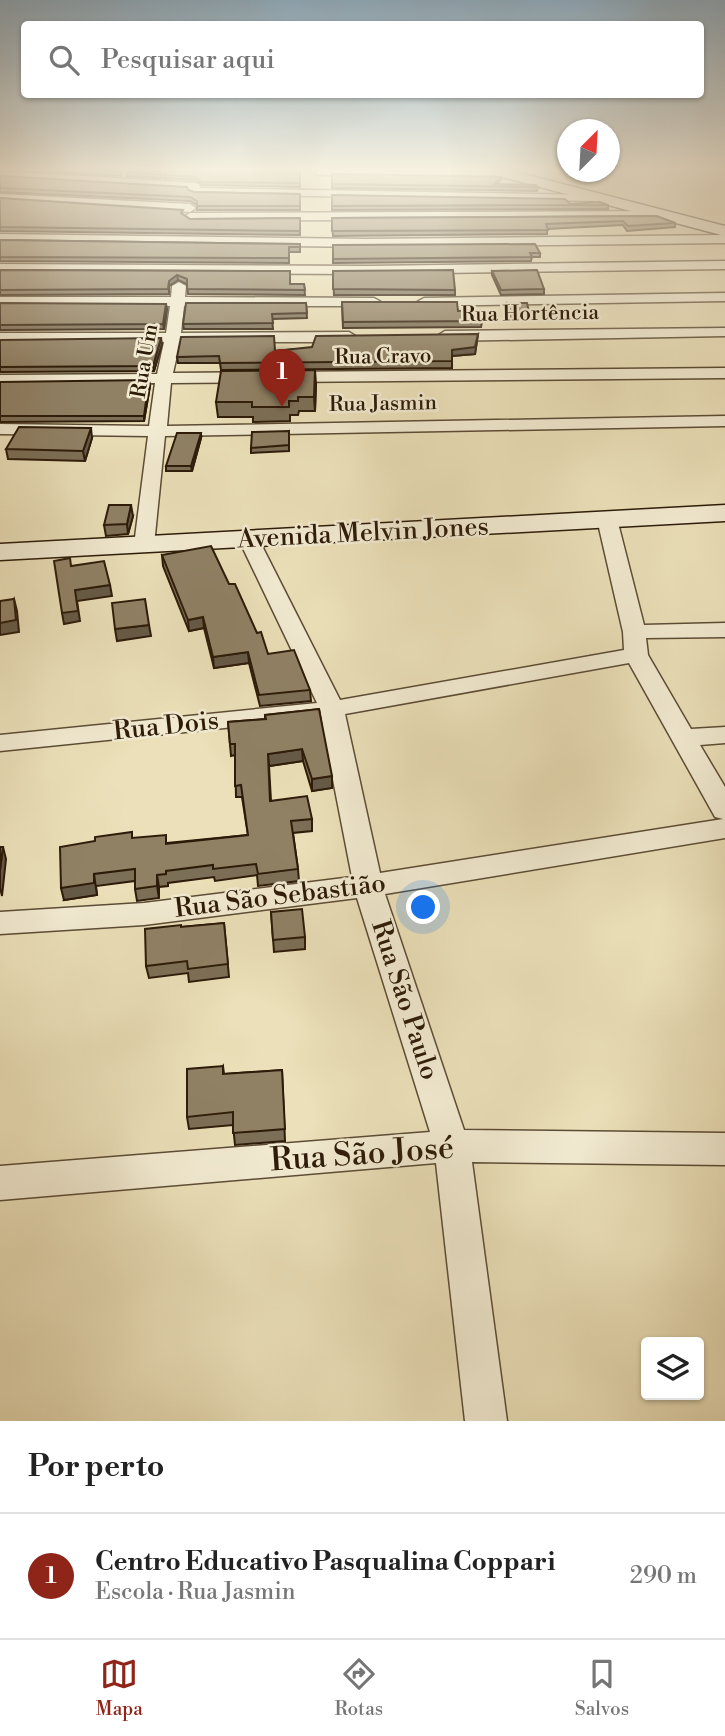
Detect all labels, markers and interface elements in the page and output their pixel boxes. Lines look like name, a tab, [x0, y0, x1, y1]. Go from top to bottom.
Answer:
search box	[21, 21, 704, 98]
icon: search	[45, 41, 83, 79]
text: Pesquisar aqui	[101, 44, 275, 76]
north arrow	[557, 119, 620, 182]
street label: Rua Hortência	[461, 300, 600, 328]
street label: Rua Um	[126, 322, 164, 400]
street label: Rua Cravo	[334, 343, 432, 371]
pin: 1	[259, 349, 305, 407]
street label: Rua Jasmin	[329, 390, 438, 418]
street label: Avenida Melvin Jones	[235, 510, 490, 556]
street label: Rua Dois	[112, 705, 220, 747]
street label: Rua São Sebastião	[173, 867, 387, 925]
your location	[406, 890, 440, 924]
street label: Rua São Paulo	[364, 916, 446, 1084]
street label: Rua São José	[269, 1128, 455, 1180]
map controls	[641, 1337, 704, 1400]
button: layers	[641, 1337, 704, 1400]
text: Por perto	[28, 1448, 164, 1486]
text: Centro Educativo Pasqualina Coppari	[95, 1546, 556, 1578]
text: 1	[45, 1562, 57, 1590]
text: 290 m	[630, 1562, 697, 1590]
text: Escola · Rua Jasmin	[95, 1578, 296, 1606]
tab: Mapa	[96, 1655, 143, 1721]
tab: Rotas	[335, 1655, 383, 1721]
tab: Salvos	[575, 1655, 629, 1721]

